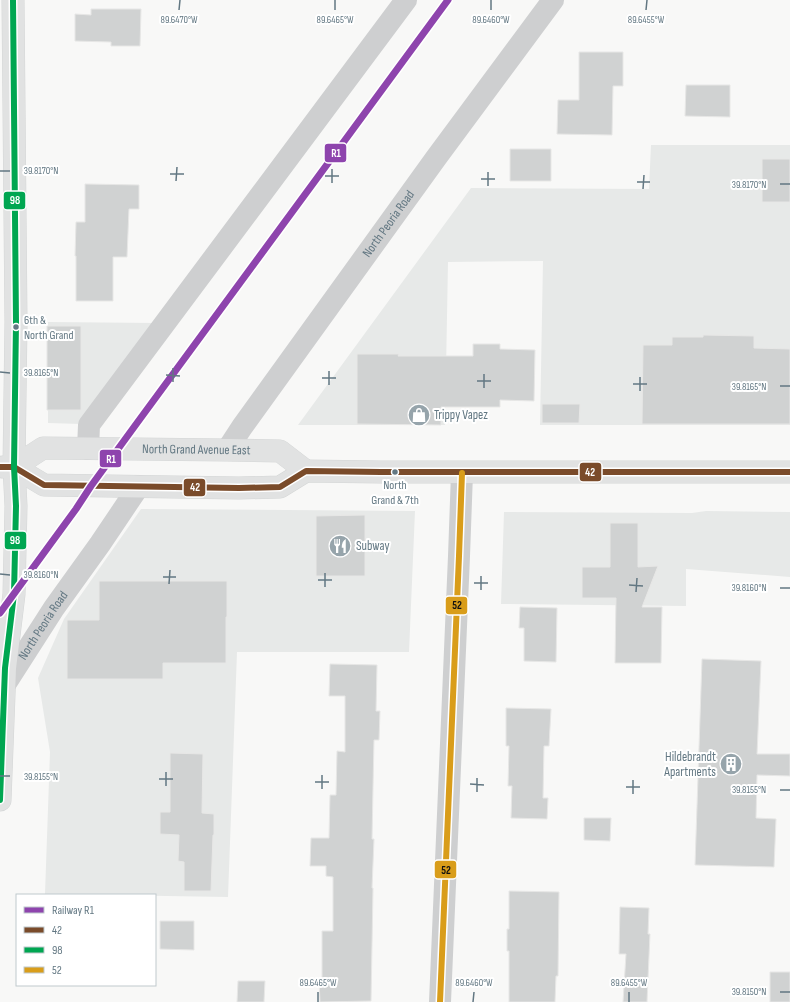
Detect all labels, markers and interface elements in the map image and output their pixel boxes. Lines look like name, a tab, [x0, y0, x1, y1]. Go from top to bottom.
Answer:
text: 89.6470°W	[161, 14, 198, 26]
text: 89.6465°W	[317, 14, 354, 26]
text: 89.6460°W	[472, 14, 510, 26]
text: 89.6455°W	[628, 14, 665, 26]
line badge: R1	[324, 143, 347, 163]
text: R1	[331, 147, 342, 160]
text: 39.8170°N	[24, 165, 58, 177]
text: 39.8170°N	[732, 179, 766, 191]
street label: North Peoria Road	[359, 187, 418, 260]
line badge: 98	[3, 191, 26, 210]
text: 98	[10, 194, 20, 207]
place label: 6th & North Grand	[24, 313, 73, 343]
marker: 6th & North Grand	[11, 322, 21, 332]
text: 39.8165°N	[24, 367, 58, 379]
text: 39.8165°N	[732, 381, 766, 393]
shop icon: Trippy Vapez	[406, 402, 432, 428]
place label: Trippy Vapez	[434, 407, 488, 423]
street label: North Grand Avenue East	[142, 441, 251, 458]
line badge: R1	[99, 449, 122, 468]
text: R1	[106, 453, 117, 466]
line badge: 42	[579, 462, 602, 482]
text: 42	[585, 466, 595, 479]
marker: North Grand & 7th	[390, 467, 400, 477]
line badge: 42	[183, 478, 206, 497]
place label: North Grand & 7th	[371, 478, 419, 508]
text: 42	[190, 481, 200, 494]
line badge: 98	[4, 531, 27, 550]
restaurant icon: Subway	[327, 533, 353, 559]
text: 98	[10, 534, 20, 547]
place label: Subway	[356, 538, 389, 554]
text: 39.8160°N	[23, 569, 59, 581]
text: 39.8160°N	[731, 582, 767, 594]
street label: North Peoria Road	[15, 588, 71, 663]
line badge: 52	[445, 596, 468, 615]
text: 52	[452, 599, 462, 612]
place label: Hildebrandt Apartments	[663, 749, 716, 780]
building icon: Hildebrandt Apartments	[718, 751, 744, 777]
text: 39.8155°N	[24, 771, 58, 783]
text: 39.8155°N	[732, 784, 766, 796]
line badge: 52	[434, 860, 457, 879]
text: 52	[441, 864, 451, 877]
legend	[16, 894, 156, 986]
text: Railway R1	[52, 903, 95, 918]
text: 42	[52, 923, 62, 938]
text: 98	[52, 943, 63, 958]
text: 52	[52, 963, 62, 978]
text: 89.6465°W	[300, 977, 337, 989]
text: 89.6460°W	[455, 977, 493, 989]
text: 89.6455°W	[611, 977, 648, 989]
text: 39.8150°N	[732, 986, 766, 998]

